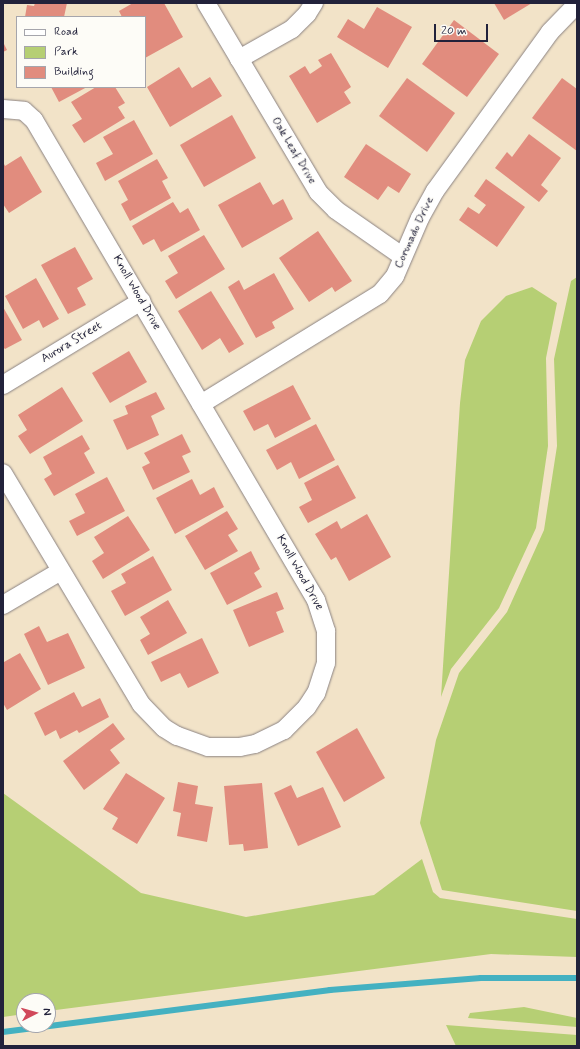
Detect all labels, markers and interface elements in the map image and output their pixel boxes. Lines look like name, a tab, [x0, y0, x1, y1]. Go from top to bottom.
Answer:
legend	[16, 16, 146, 88]
scale bar	[436, 16, 490, 42]
text: 20 m	[441, 23, 467, 39]
text: Road	[54, 24, 78, 40]
text: Park	[54, 44, 78, 60]
text: Building	[54, 64, 94, 80]
street label: Oak Leaf Drive	[267, 114, 319, 188]
street label: Coronado Drive	[392, 196, 438, 270]
street label: Knoll Wood Drive	[109, 253, 163, 333]
street label: Aurora Street	[38, 319, 106, 367]
street label: Knoll Wood Drive	[272, 532, 326, 614]
north arrow	[16, 993, 56, 1033]
text: N	[40, 1007, 54, 1016]

